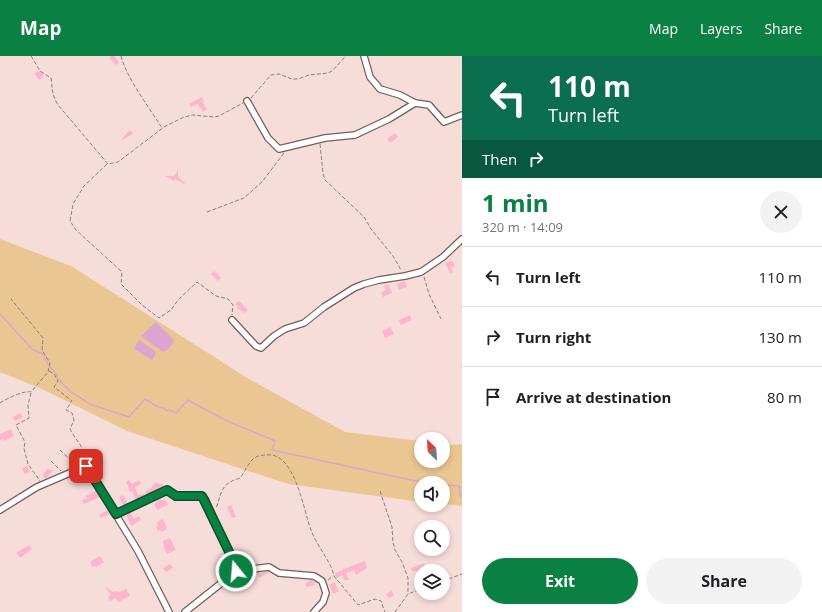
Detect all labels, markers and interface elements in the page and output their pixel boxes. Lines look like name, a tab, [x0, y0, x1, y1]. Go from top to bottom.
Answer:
text: Map	[20, 15, 61, 41]
text: Map	[649, 19, 678, 38]
text: Layers	[700, 19, 742, 38]
text: Share	[764, 19, 802, 38]
text: 110 m	[548, 67, 631, 105]
icon: left	[482, 72, 534, 124]
text: Turn left	[548, 103, 619, 127]
icon: right	[525, 148, 547, 170]
text: Then	[482, 149, 517, 169]
text: 1 min	[482, 186, 549, 219]
button: close	[760, 191, 802, 233]
text: 320 m · 14:09	[482, 218, 563, 236]
icon: left	[482, 266, 504, 288]
text: Turn left	[516, 267, 581, 287]
text: 110 m	[758, 267, 802, 287]
icon: right	[482, 326, 504, 348]
text: Turn right	[516, 327, 591, 347]
text: 130 m	[758, 327, 802, 347]
icon: arrive	[482, 386, 504, 408]
text: Arrive at destination	[516, 387, 671, 407]
text: 80 m	[767, 387, 802, 407]
north arrow	[414, 432, 450, 468]
map controls	[414, 432, 450, 600]
pin	[69, 449, 103, 483]
icon: arrive	[75, 455, 97, 477]
button: sound	[414, 476, 450, 512]
button: search	[414, 520, 450, 556]
position arrow	[215, 550, 257, 592]
button: Exit	[482, 558, 638, 604]
button: Share	[646, 558, 802, 604]
button: layers	[414, 564, 450, 600]

